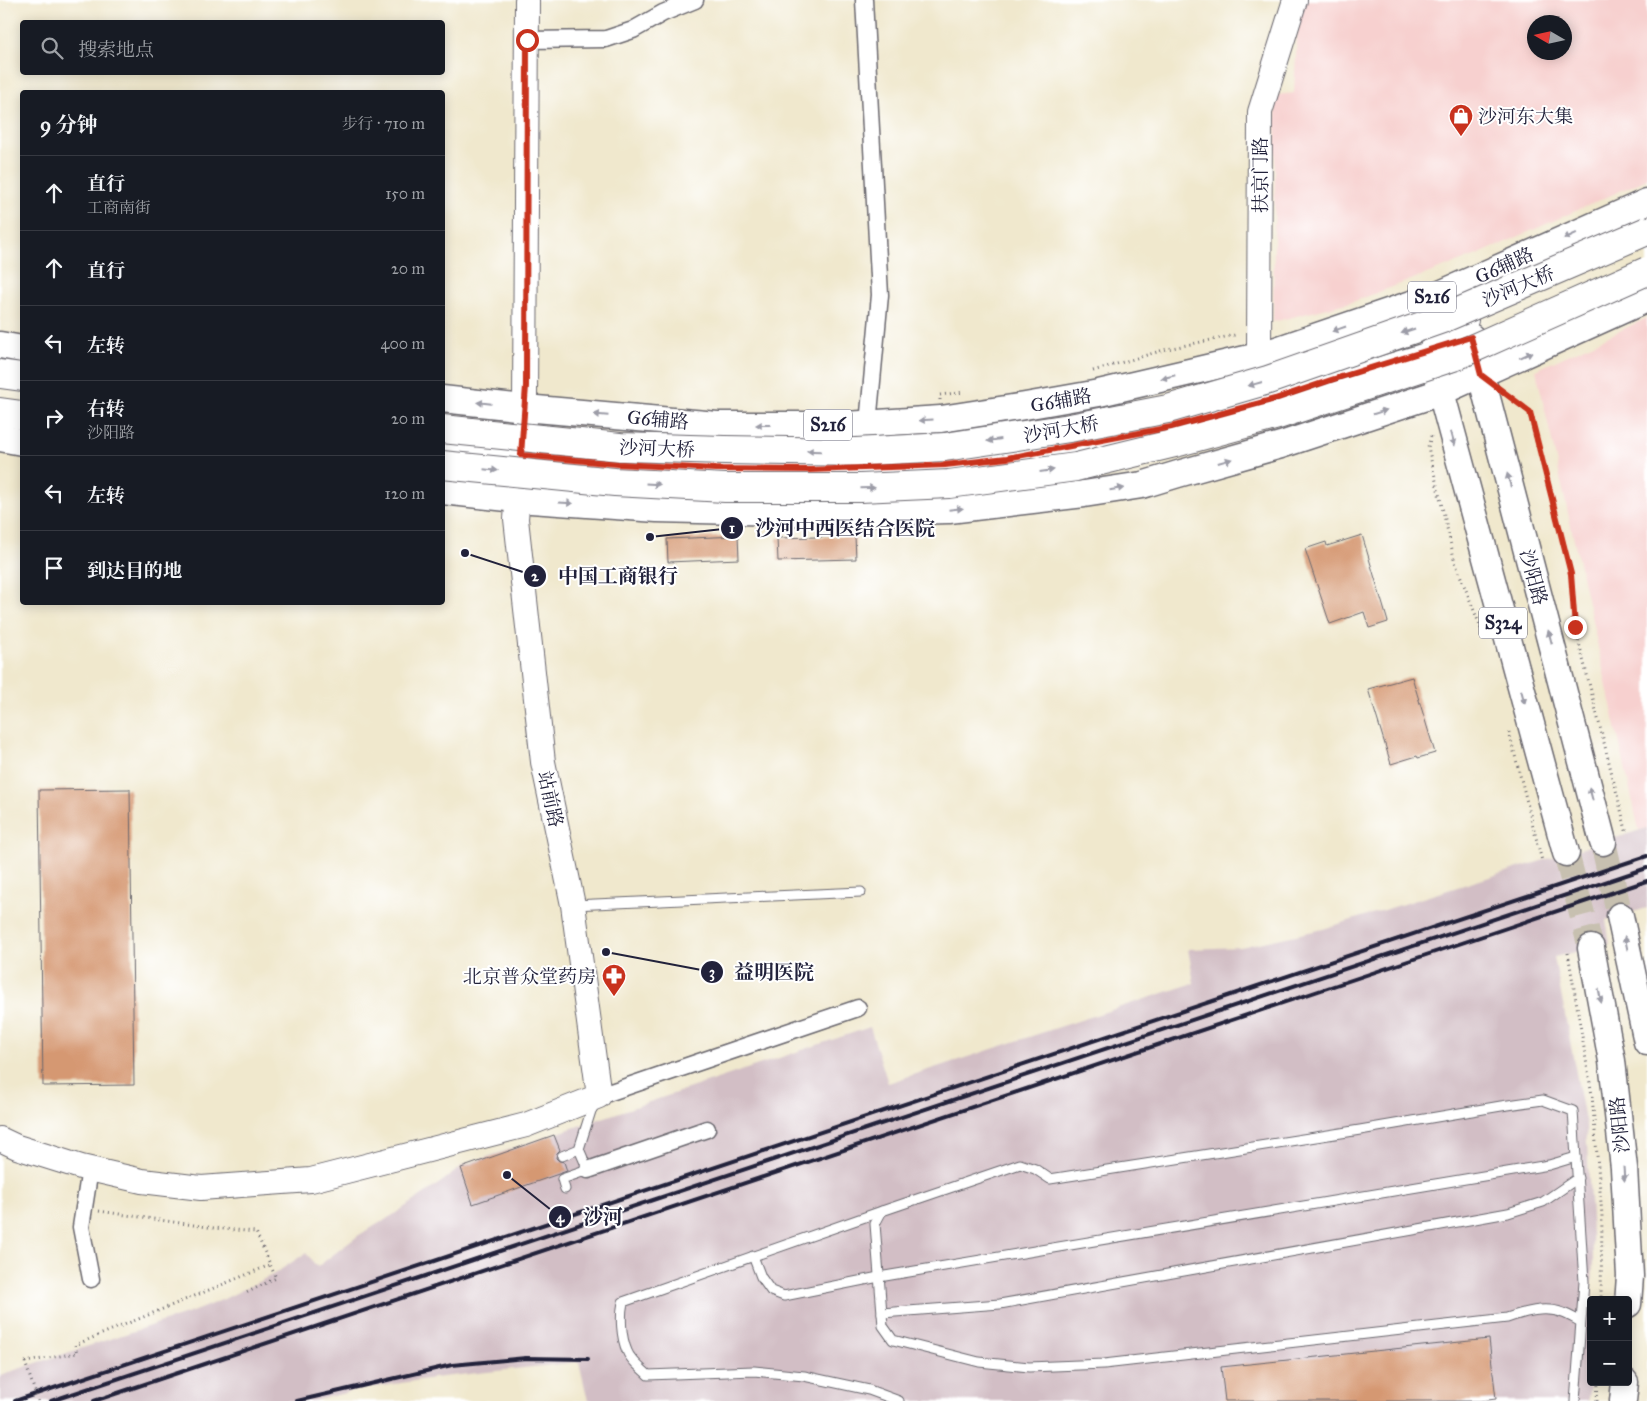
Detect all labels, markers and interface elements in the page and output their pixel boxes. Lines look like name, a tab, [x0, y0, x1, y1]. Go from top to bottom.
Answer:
north arrow	[1527, 15, 1572, 60]
search box	[20, 20, 445, 75]
route start	[516, 29, 539, 52]
icon: search	[38, 34, 66, 62]
text: 搜索地点	[78, 38, 154, 61]
shop icon: 沙河东大集	[1448, 103, 1474, 137]
place label: 沙河东大集	[1478, 105, 1573, 128]
text: 9 分钟	[40, 112, 98, 138]
text: 步行 · 710 m	[342, 114, 425, 133]
street label: 扶京门路	[1249, 137, 1272, 213]
text: 直行	[87, 172, 125, 195]
icon: ahead	[40, 179, 68, 207]
text: 150 m	[385, 184, 425, 203]
text: 工商南街	[87, 198, 151, 217]
one-way arrow	[1563, 232, 1577, 240]
street label: G6辅路	[1471, 242, 1537, 288]
icon: ahead	[40, 254, 68, 282]
text: 直行	[87, 259, 125, 282]
text: 20 m	[391, 259, 425, 278]
street label: 沙河大桥	[1479, 261, 1558, 312]
road number: S216	[1408, 282, 1456, 312]
one-way arrow	[1331, 325, 1346, 333]
one-way arrow	[1401, 328, 1416, 335]
icon: left	[40, 329, 68, 357]
text: 左转	[87, 334, 125, 357]
text: 400 m	[381, 334, 425, 353]
one-way arrow	[1519, 350, 1533, 358]
one-way arrow	[1161, 373, 1176, 381]
one-way arrow	[1247, 380, 1262, 388]
street label: G6辅路	[1029, 384, 1093, 417]
text: 右转	[87, 397, 125, 420]
one-way arrow	[476, 399, 492, 407]
icon: right	[40, 404, 68, 432]
street label: G6辅路	[626, 405, 690, 434]
one-way arrow	[1373, 408, 1388, 416]
text: 20 m	[391, 409, 425, 428]
one-way arrow	[593, 410, 609, 418]
road number: S216	[804, 410, 852, 440]
street label: 沙河大桥	[1022, 412, 1101, 447]
one-way arrow	[918, 417, 934, 425]
one-way arrow	[755, 421, 771, 429]
text: 沙阳路	[87, 423, 135, 442]
one-way arrow	[1450, 432, 1458, 447]
street label: 沙河大桥	[619, 436, 695, 461]
one-way arrow	[985, 436, 1001, 444]
one-way arrow	[806, 447, 822, 455]
one-way arrow	[1218, 456, 1233, 464]
one-way arrow	[483, 467, 499, 475]
one-way arrow	[1039, 467, 1055, 475]
one-way arrow	[1504, 472, 1512, 487]
icon: left	[40, 479, 68, 507]
one-way arrow	[645, 480, 661, 488]
text: 左转	[87, 484, 125, 507]
text: 120 m	[385, 484, 425, 503]
one-way arrow	[860, 484, 876, 492]
one-way arrow	[1109, 484, 1125, 492]
one-way arrow	[558, 499, 574, 507]
one-way arrow	[948, 505, 964, 513]
callout: 沙河中西医结合医院	[720, 510, 945, 545]
text: 沙河中西医结合医院	[755, 516, 935, 540]
text: 1	[729, 519, 735, 537]
street label: 沙阳路	[1515, 547, 1552, 608]
icon: arrive	[40, 554, 68, 582]
callout: 中国工商银行	[523, 558, 688, 593]
text: 到达目的地	[87, 559, 182, 582]
text: 中国工商银行	[558, 564, 678, 588]
text: 2	[531, 567, 539, 585]
road number: S324	[1479, 608, 1527, 638]
route end	[1564, 616, 1587, 639]
one-way arrow	[1545, 630, 1553, 645]
one-way arrow	[1520, 690, 1528, 705]
street label: 站前路	[533, 769, 568, 829]
one-way arrow	[1586, 787, 1594, 802]
one-way arrow	[1621, 934, 1629, 950]
callout: 益明医院	[699, 954, 824, 989]
text: 益明医院	[734, 960, 814, 984]
pharmacy icon: 北京普众堂药房	[601, 963, 627, 997]
text: 3	[709, 963, 715, 982]
place label: 北京普众堂药房	[463, 965, 596, 988]
one-way arrow	[1596, 988, 1604, 1004]
street label: 沙阳路	[1605, 1095, 1634, 1155]
one-way arrow	[1620, 1167, 1628, 1183]
callout: 沙河	[548, 1199, 633, 1234]
text: 沙河	[583, 1205, 623, 1229]
text: 4	[556, 1208, 565, 1227]
map controls	[1587, 1296, 1632, 1386]
button: +	[1587, 1296, 1632, 1341]
button: −	[1587, 1341, 1632, 1386]

